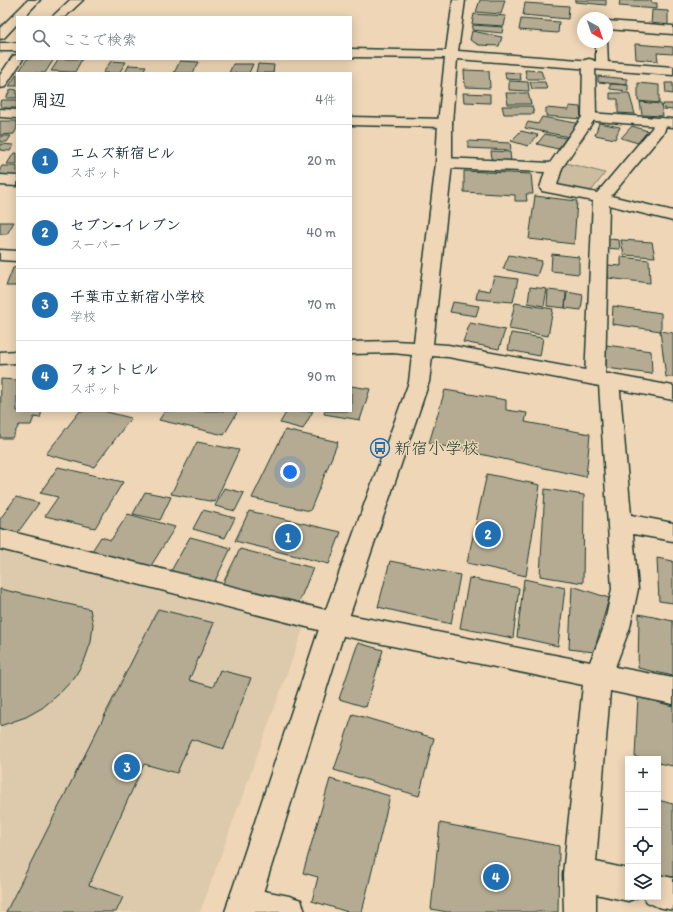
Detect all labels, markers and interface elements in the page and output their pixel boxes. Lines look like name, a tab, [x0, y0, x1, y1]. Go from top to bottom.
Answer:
north arrow	[577, 12, 613, 48]
search box	[16, 16, 352, 60]
icon: search	[30, 27, 52, 49]
text: ここで検索	[62, 31, 137, 49]
text: 周辺	[32, 90, 66, 110]
text: 4件	[315, 92, 336, 107]
text: エムズ新宿ビル	[70, 144, 175, 162]
text: 1	[42, 153, 48, 168]
text: 20 m	[307, 153, 336, 168]
text: スポット	[70, 165, 122, 180]
text: セブン-イレブン	[70, 216, 181, 234]
text: 2	[42, 225, 48, 240]
text: 40 m	[306, 225, 336, 240]
text: スーパー	[70, 237, 121, 252]
text: 千葉市立新宿小学校	[70, 288, 205, 306]
text: 3	[41, 297, 49, 312]
text: 70 m	[308, 297, 336, 312]
text: 学校	[70, 309, 96, 324]
text: フォントビル	[70, 360, 159, 378]
text: 4	[41, 369, 49, 384]
text: 90 m	[307, 369, 336, 384]
text: スポット	[70, 381, 122, 396]
bus stop icon: 新宿小学校	[369, 437, 391, 459]
place label: 新宿小学校	[394, 438, 479, 458]
your location	[280, 462, 300, 482]
pin: 2	[475, 519, 501, 549]
pin: 1	[275, 522, 301, 552]
pin: 3	[114, 752, 140, 782]
map controls	[625, 756, 661, 900]
button: +	[625, 756, 661, 792]
button: −	[625, 792, 661, 828]
button: locate	[625, 828, 661, 864]
pin: 4	[483, 862, 509, 892]
button: layers	[625, 864, 661, 900]

